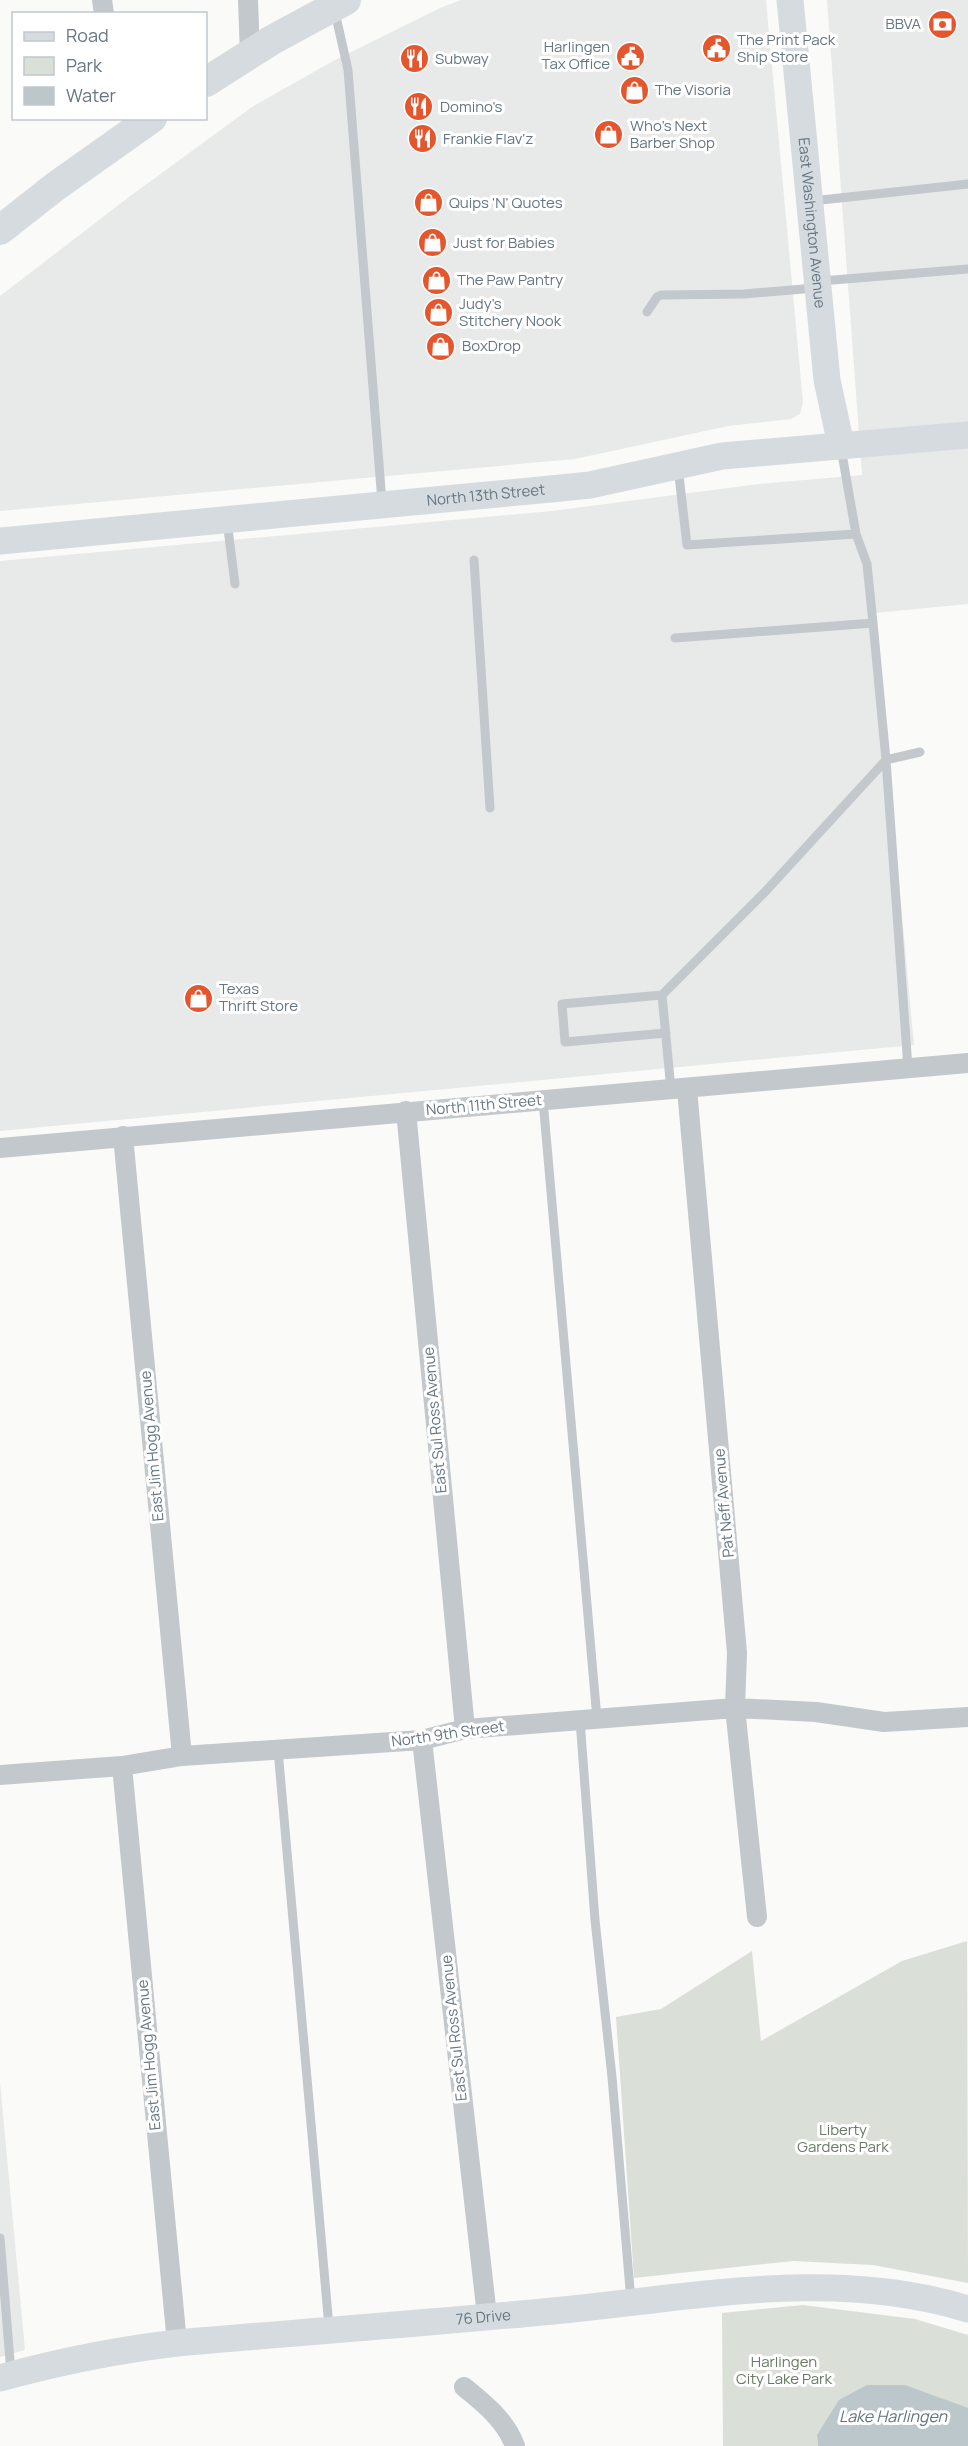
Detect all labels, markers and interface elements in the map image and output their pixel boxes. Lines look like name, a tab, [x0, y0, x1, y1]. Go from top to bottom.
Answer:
bank icon: BBVA	[926, 8, 958, 40]
legend	[12, 12, 207, 120]
place label: BBVA	[886, 13, 921, 34]
text: Road	[66, 23, 109, 47]
place label: The Print Pack Ship Store	[737, 29, 836, 67]
public building icon: The Print Pack Ship Store	[700, 33, 732, 65]
place label: Harlingen Tax Office	[542, 36, 610, 74]
public building icon: Harlingen Tax Office	[615, 40, 647, 72]
restaurant icon: Subway	[398, 43, 430, 75]
place label: Subway	[435, 48, 489, 69]
text: Park	[66, 53, 103, 77]
shop icon: The Visoria	[618, 74, 650, 106]
place label: The Visoria	[655, 79, 731, 100]
text: Water	[66, 83, 116, 107]
restaurant icon: Domino's	[403, 91, 435, 123]
place label: Domino's	[440, 96, 502, 117]
place label: Who's Next Barber Shop	[630, 115, 715, 153]
shop icon: Who's Next Barber Shop	[593, 119, 625, 151]
restaurant icon: Frankie Flav'z	[406, 123, 438, 155]
place label: Frankie Flav'z	[443, 128, 534, 149]
street label: East Washington Avenue	[793, 137, 831, 310]
shop icon: Quips 'N' Quotes	[412, 187, 444, 219]
place label: Quips 'N' Quotes	[449, 192, 563, 213]
shop icon: Just for Babies	[416, 227, 448, 259]
place label: Just for Babies	[453, 232, 555, 253]
shop icon: The Paw Pantry	[420, 264, 452, 296]
place label: The Paw Pantry	[457, 269, 563, 290]
place label: Judy's Stitchery Nook	[459, 293, 562, 331]
shop icon: Judy's Stitchery Nook	[422, 297, 454, 329]
shop icon: BoxDrop	[425, 330, 457, 362]
place label: BoxDrop	[462, 335, 521, 356]
street label: North 13th Street	[426, 479, 546, 511]
place label: Texas Thrift Store	[219, 978, 298, 1016]
shop icon: Texas Thrift Store	[182, 982, 214, 1014]
street label: North 11th Street	[425, 1089, 543, 1120]
street label: East Sul Ross Avenue	[418, 1346, 451, 1494]
street label: East Jim Hogg Avenue	[134, 1370, 169, 1522]
street label: Pat Neff Avenue	[708, 1447, 739, 1558]
street label: North 9th Street	[390, 1715, 506, 1752]
street label: East Sul Ross Avenue	[435, 1954, 472, 2102]
street label: East Jim Hogg Avenue	[131, 1979, 166, 2131]
park label: Liberty Gardens Park	[797, 2119, 889, 2157]
street label: 76 Drive	[455, 2304, 512, 2330]
park label: Harlingen City Lake Park	[736, 2351, 832, 2389]
water label: Lake Harlingen	[839, 2405, 948, 2427]

